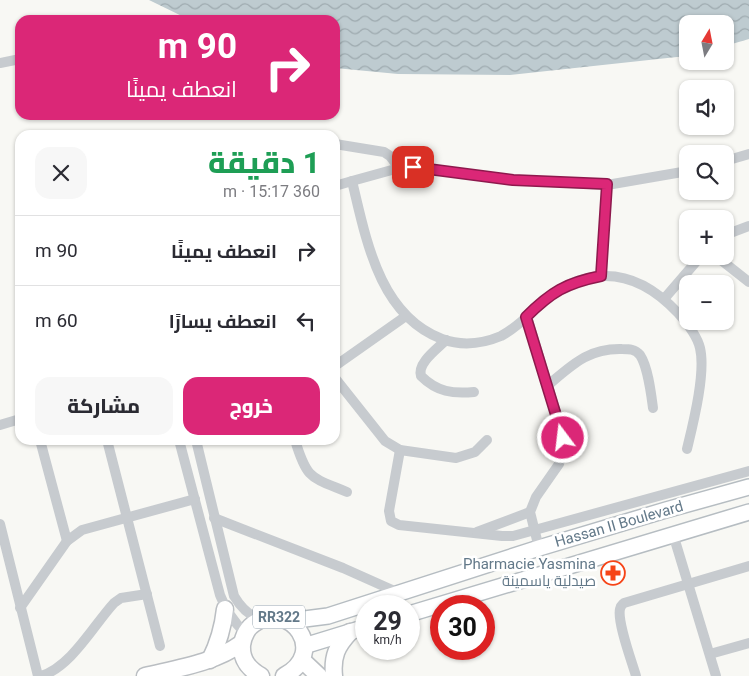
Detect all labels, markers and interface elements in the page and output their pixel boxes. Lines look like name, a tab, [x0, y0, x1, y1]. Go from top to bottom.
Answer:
north arrow	[679, 15, 734, 70]
map controls	[679, 15, 734, 330]
text: 90 m	[158, 26, 237, 67]
icon: right	[255, 35, 320, 100]
text: انعطف يمينًا	[126, 77, 237, 102]
button: sound	[679, 80, 734, 135]
text: 1 دقيقة	[208, 145, 320, 180]
button: search	[679, 145, 734, 200]
pin	[392, 146, 434, 188]
button: close	[35, 147, 87, 199]
icon: arrive	[399, 153, 427, 181]
text: 360 m · 15:17	[223, 182, 320, 201]
button: +	[679, 210, 734, 265]
icon: right	[292, 237, 320, 265]
text: 90 m	[35, 239, 78, 262]
text: انعطف يمينًا	[171, 240, 277, 263]
button: −	[679, 275, 734, 330]
icon: left	[292, 307, 320, 335]
text: 60 m	[35, 309, 78, 332]
text: انعطف يسارًا	[169, 310, 277, 333]
button: مشاركة	[35, 377, 173, 435]
button: خروج	[183, 377, 320, 435]
position arrow	[536, 411, 588, 463]
street label: Hassan II Boulevard	[553, 497, 685, 551]
place label: Pharmacie Yasmina صيدلية ياسمينة	[463, 555, 596, 590]
pharmacy icon: Pharmacie Yasmina صيدلية ياسمينة	[600, 560, 626, 586]
speed limit sign: 30	[430, 595, 495, 660]
road number: RR322	[253, 606, 305, 628]
text: 29	[373, 607, 402, 636]
text: km/h	[373, 633, 402, 647]

